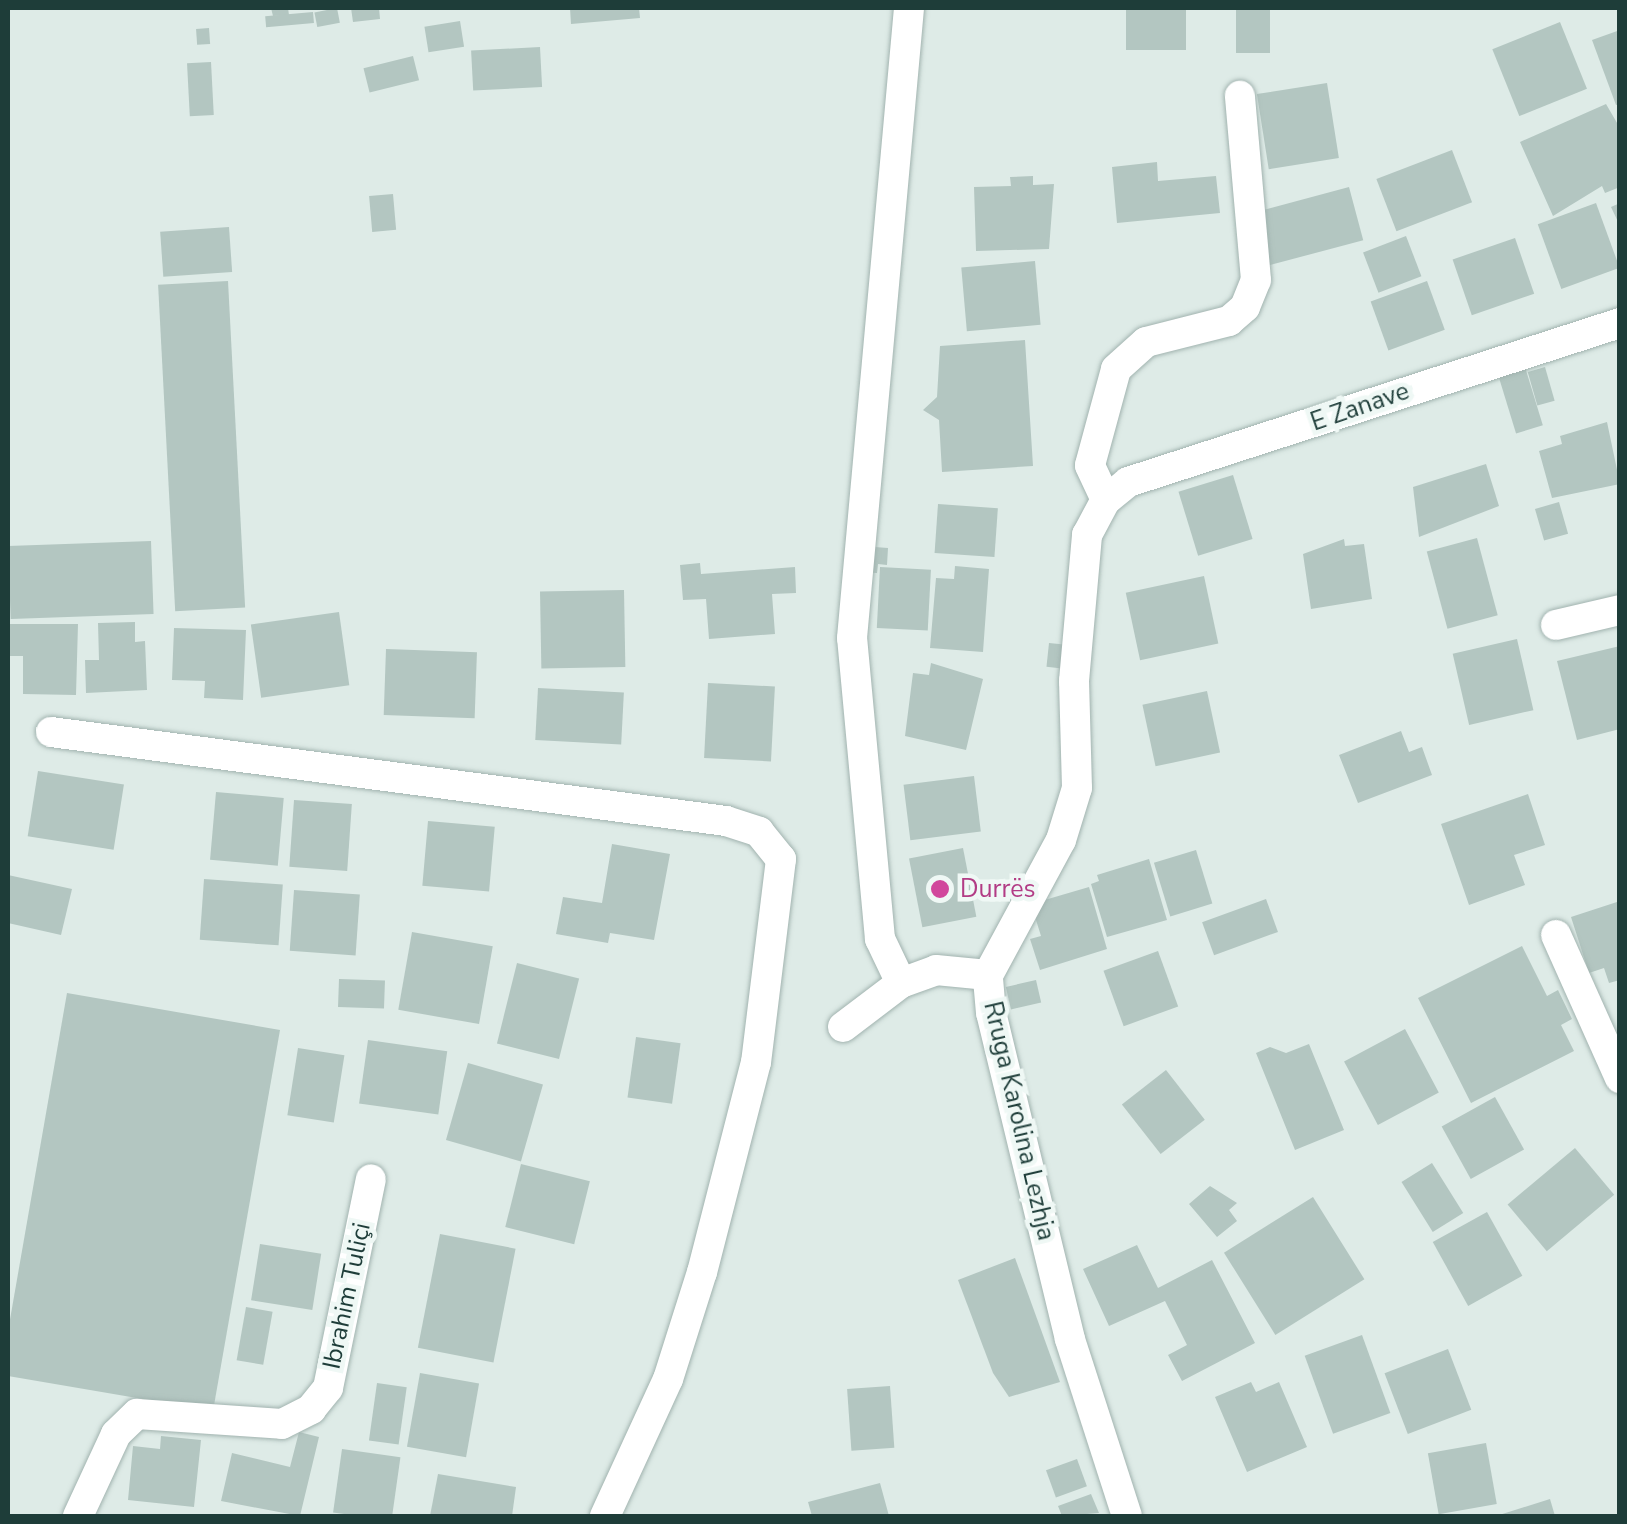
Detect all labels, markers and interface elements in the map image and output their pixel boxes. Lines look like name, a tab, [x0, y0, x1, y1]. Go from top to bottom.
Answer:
street label: E Zanave	[1307, 376, 1413, 438]
place label: Durrës	[960, 874, 1036, 904]
marker: Durrës	[929, 878, 951, 900]
street label: Rruga Karolina Lezhja	[977, 999, 1061, 1243]
street label: Ibrahim Tuliçi	[317, 1220, 377, 1372]

